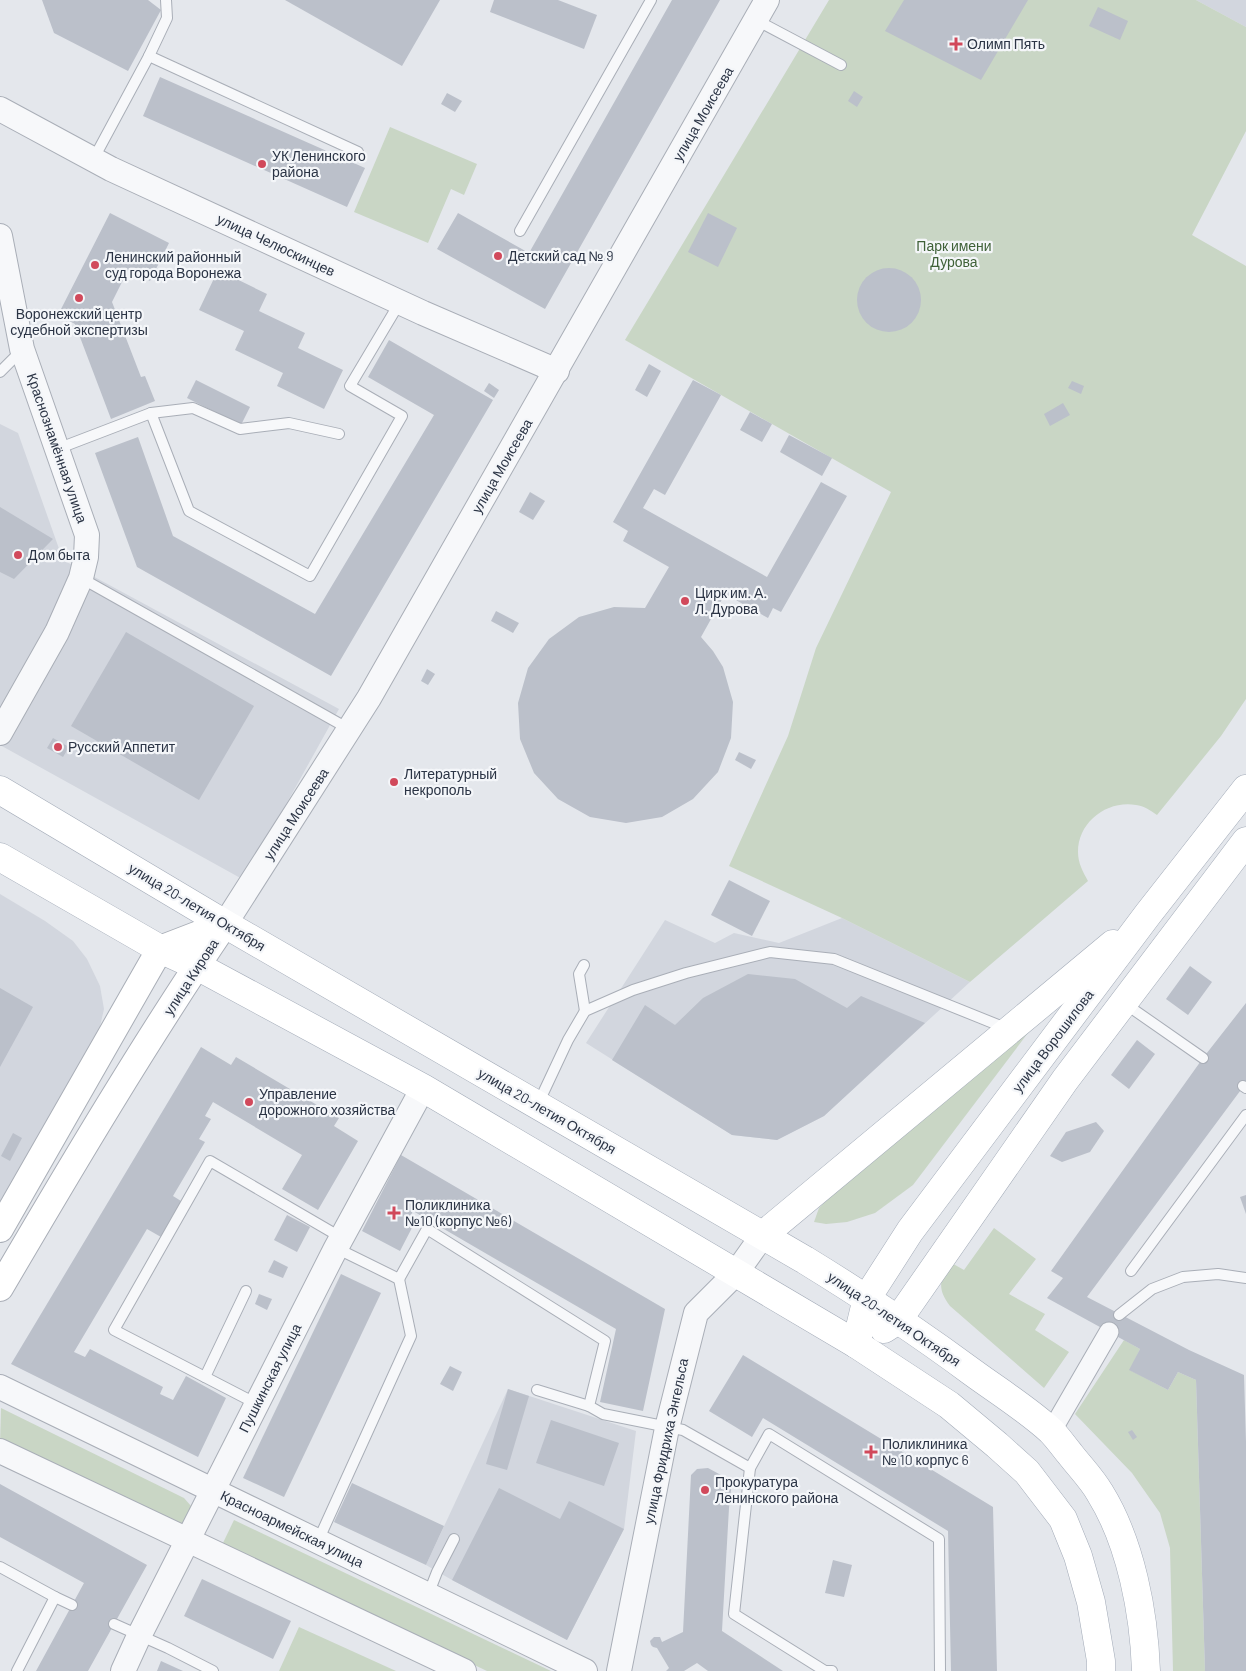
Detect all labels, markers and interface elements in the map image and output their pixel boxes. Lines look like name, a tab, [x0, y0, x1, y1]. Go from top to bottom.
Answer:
place label: Олимп Пять	[967, 35, 1045, 52]
marker: Олимп Пять	[949, 37, 963, 51]
street label: улица Моисеева	[669, 63, 737, 164]
place label: УК Ленинского района	[272, 147, 366, 180]
marker: УК Ленинского района	[256, 158, 268, 170]
street label: улица Челюскинцев	[214, 210, 338, 279]
park label: Парк имени Дурова	[916, 237, 992, 270]
place label: Детский сад № 9	[508, 247, 614, 264]
place label: Ленинский районный суд города Воронежа	[105, 248, 242, 281]
marker: Детский сад № 9	[492, 250, 504, 262]
marker: Ленинский районный суд города Воронежа	[89, 259, 101, 271]
marker: Воронежский центр судебной экспертизы	[73, 292, 85, 304]
place label: Воронежский центр судебной экспертизы	[10, 305, 148, 338]
street label: Краснознамённая улица	[24, 371, 91, 525]
street label: улица Моисеева	[468, 415, 536, 516]
place label: Дом быта	[28, 546, 90, 563]
marker: Дом быта	[12, 549, 24, 561]
place label: Цирк им. А. Л. Дурова	[695, 584, 767, 617]
marker: Цирк им. А. Л. Дурова	[679, 595, 691, 607]
place label: Русский Аппетит	[68, 738, 176, 755]
marker: Русский Аппетит	[52, 741, 64, 753]
street label: улица Моисеева	[259, 764, 332, 863]
place label: Литературный некрополь	[404, 765, 497, 798]
marker: Литературный некрополь	[388, 776, 400, 788]
street label: улица 20-летия Октября	[126, 859, 269, 954]
street label: улица Кирова	[160, 935, 222, 1018]
street label: улица Ворошилова	[1008, 986, 1097, 1095]
street label: улица 20-летия Октября	[475, 1064, 619, 1157]
place label: Управление дорожного хозяйства	[259, 1085, 396, 1118]
marker: Управление дорожного хозяйства	[243, 1096, 255, 1108]
place label: Поликлиника №10 (корпус №6)	[405, 1196, 512, 1229]
marker: Поликлиника №10 (корпус №6)	[387, 1206, 401, 1220]
street label: улица 20-летия Октября	[825, 1268, 964, 1369]
street label: Пушкинская улица	[235, 1320, 304, 1435]
street label: улица Фридриха Энгельса	[640, 1356, 691, 1525]
place label: Поликлиника № 10 корпус 6	[882, 1435, 969, 1468]
marker: Поликлиника № 10 корпус 6	[864, 1445, 878, 1459]
place label: Прокуратура Ленинского района	[715, 1473, 839, 1506]
marker: Прокуратура Ленинского района	[699, 1484, 711, 1496]
street label: Красноармейская улица	[218, 1486, 367, 1571]

